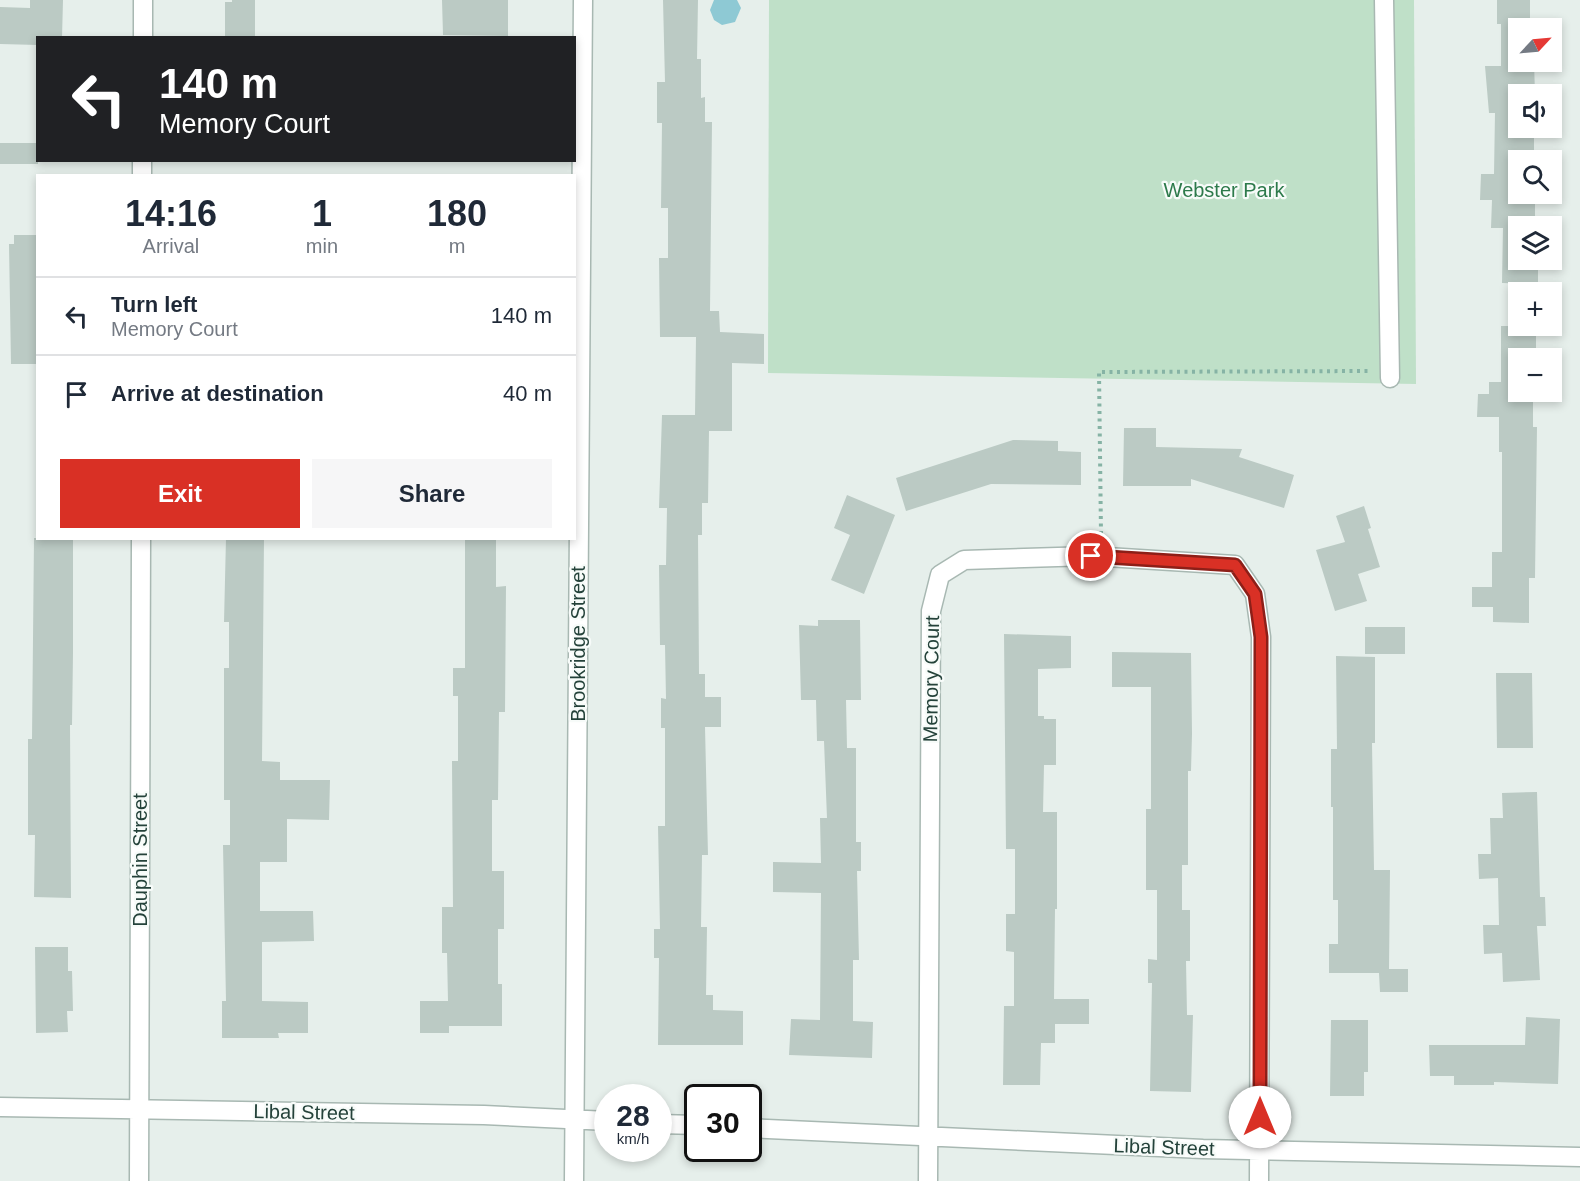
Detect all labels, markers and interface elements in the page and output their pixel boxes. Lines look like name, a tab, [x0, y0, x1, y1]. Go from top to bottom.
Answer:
north arrow	[1508, 18, 1562, 72]
map controls	[1508, 18, 1562, 402]
icon: left	[60, 60, 138, 138]
text: 140 m	[159, 60, 278, 107]
button: sound	[1508, 84, 1562, 138]
text: Memory Court	[159, 109, 330, 139]
button: search	[1508, 150, 1562, 204]
park label: Webster Park	[1164, 179, 1285, 201]
text: 14:16	[125, 193, 217, 234]
text: 1	[312, 193, 332, 234]
text: 180	[427, 193, 487, 234]
button: layers	[1508, 216, 1562, 270]
text: Arrival	[143, 235, 199, 257]
text: min	[306, 235, 338, 257]
text: m	[449, 235, 465, 257]
button: +	[1508, 282, 1562, 336]
text: Turn left	[111, 292, 197, 317]
icon: left	[60, 300, 93, 333]
text: 140 m	[491, 303, 552, 328]
text: Memory Court	[111, 318, 238, 340]
button: −	[1508, 348, 1562, 402]
icon: arrive	[60, 378, 93, 411]
text: Arrive at destination	[111, 381, 324, 406]
text: 40 m	[503, 381, 552, 406]
button: Exit	[60, 459, 300, 528]
button: Share	[312, 459, 552, 528]
pin	[1065, 530, 1116, 581]
icon: arrive	[1074, 539, 1107, 572]
street label: Brookridge Street	[567, 566, 589, 722]
street label: Memory Court	[919, 615, 943, 743]
street label: Dauphin Street	[129, 793, 151, 927]
speed limit sign: 30	[684, 1084, 762, 1162]
position arrow	[1228, 1085, 1292, 1149]
text: 28	[616, 1099, 650, 1132]
street label: Libal Street	[253, 1100, 355, 1124]
text: km/h	[617, 1130, 649, 1147]
street label: Libal Street	[1113, 1134, 1215, 1160]

